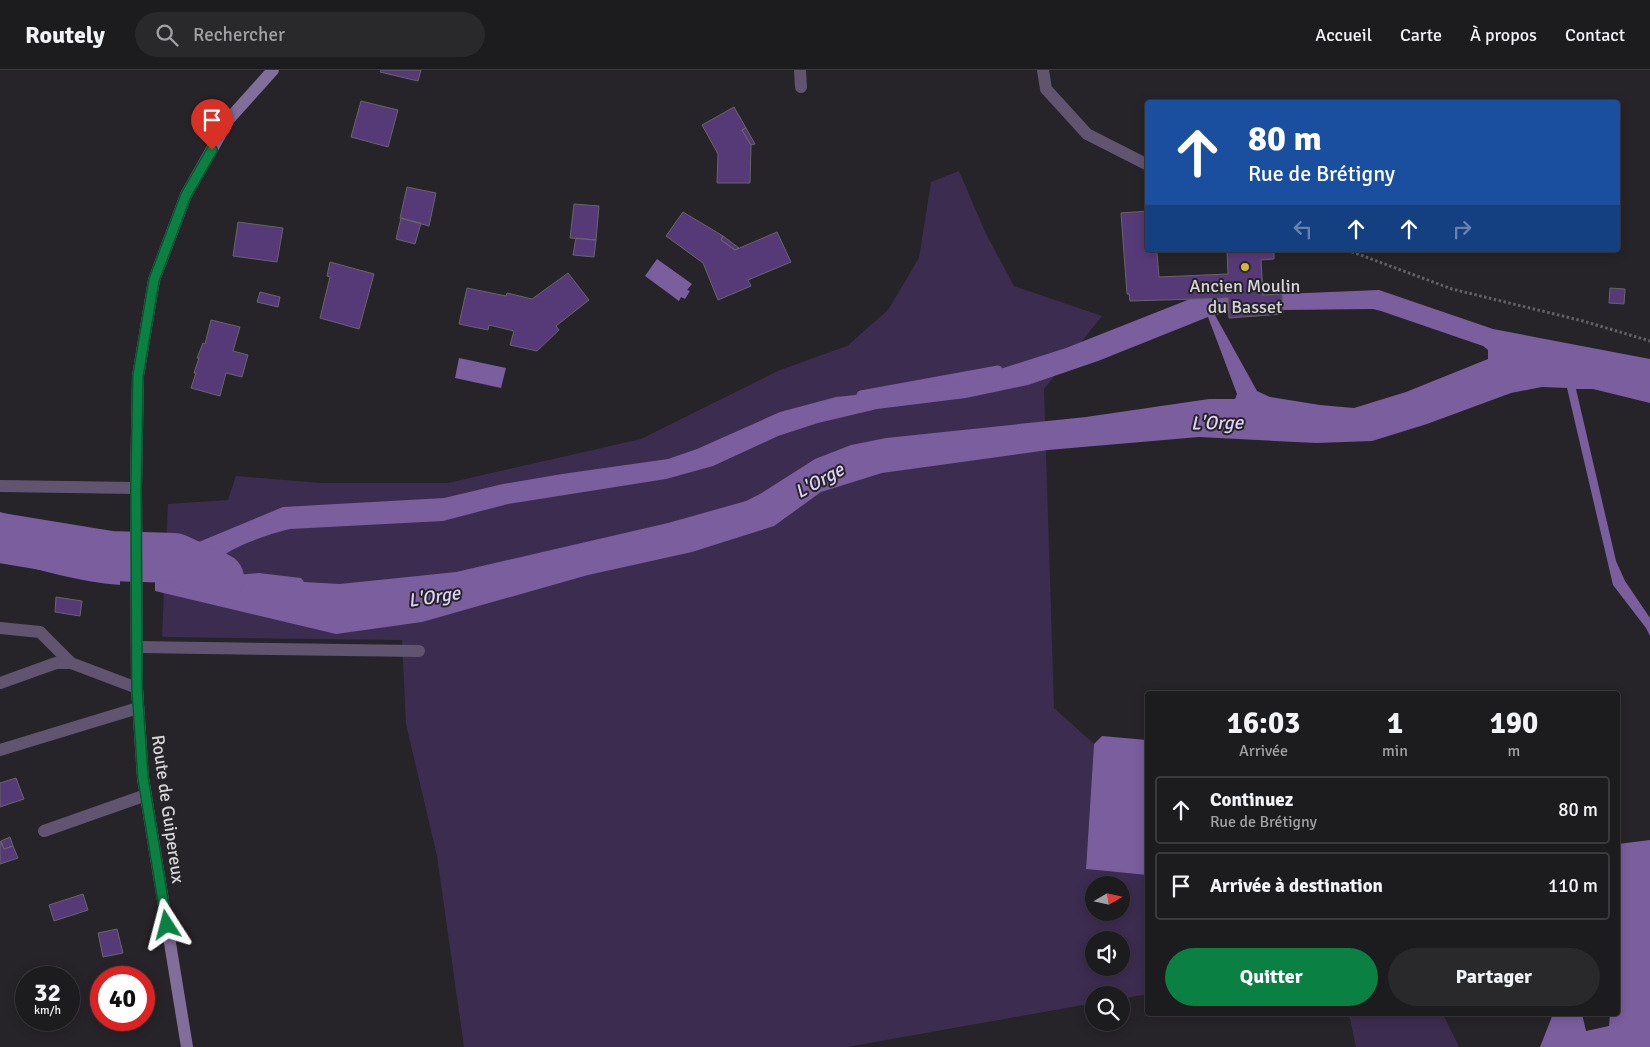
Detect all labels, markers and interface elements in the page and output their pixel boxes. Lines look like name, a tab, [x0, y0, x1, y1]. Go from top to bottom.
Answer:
search box	[135, 12, 485, 57]
text: Routely	[25, 20, 105, 50]
icon: search	[153, 21, 181, 49]
text: Rechercher	[193, 23, 285, 47]
text: Accueil	[1315, 24, 1372, 46]
text: Carte	[1400, 24, 1442, 46]
text: À propos	[1470, 24, 1537, 46]
text: Contact	[1565, 24, 1625, 46]
pin	[191, 99, 233, 150]
icon: arrive	[198, 106, 226, 134]
text: 80 m	[1248, 117, 1322, 160]
icon: ahead	[1165, 120, 1230, 185]
text: Rue de Brétigny	[1248, 160, 1395, 187]
icon: left	[1289, 215, 1317, 243]
icon: ahead	[1342, 215, 1370, 243]
icon: ahead	[1395, 215, 1423, 243]
icon: right	[1448, 215, 1476, 243]
marker: Ancien Moulin du Basset	[1239, 261, 1251, 273]
place label: Ancien Moulin du Basset	[1190, 275, 1300, 318]
water label: L'Orge	[1191, 411, 1245, 435]
water label: L'Orge	[791, 457, 850, 504]
water label: L'Orge	[406, 581, 463, 613]
text: 16:03	[1227, 705, 1300, 742]
text: 1	[1387, 705, 1403, 742]
text: 190	[1490, 705, 1538, 742]
street label: Route de Guipereux	[147, 733, 189, 885]
text: Arrivée	[1239, 741, 1288, 761]
text: min	[1382, 741, 1408, 761]
text: m	[1508, 741, 1520, 761]
text: Continuez	[1210, 788, 1293, 812]
icon: ahead	[1167, 796, 1195, 824]
text: 80 m	[1558, 798, 1598, 822]
text: Rue de Brétigny	[1210, 812, 1317, 832]
icon: arrive	[1167, 872, 1195, 900]
text: Arrivée à destination	[1210, 874, 1383, 898]
text: 110 m	[1548, 874, 1598, 898]
north arrow	[1085, 876, 1130, 921]
map controls	[1085, 876, 1130, 1031]
position arrow	[140, 898, 192, 950]
button: sound	[1085, 931, 1130, 976]
button: Quitter	[1165, 948, 1378, 1006]
button: Partager	[1388, 948, 1600, 1006]
speed limit sign: 40	[90, 966, 155, 1031]
text: 32	[34, 977, 61, 1008]
button: search	[1085, 986, 1130, 1031]
text: km/h	[34, 1003, 61, 1018]

